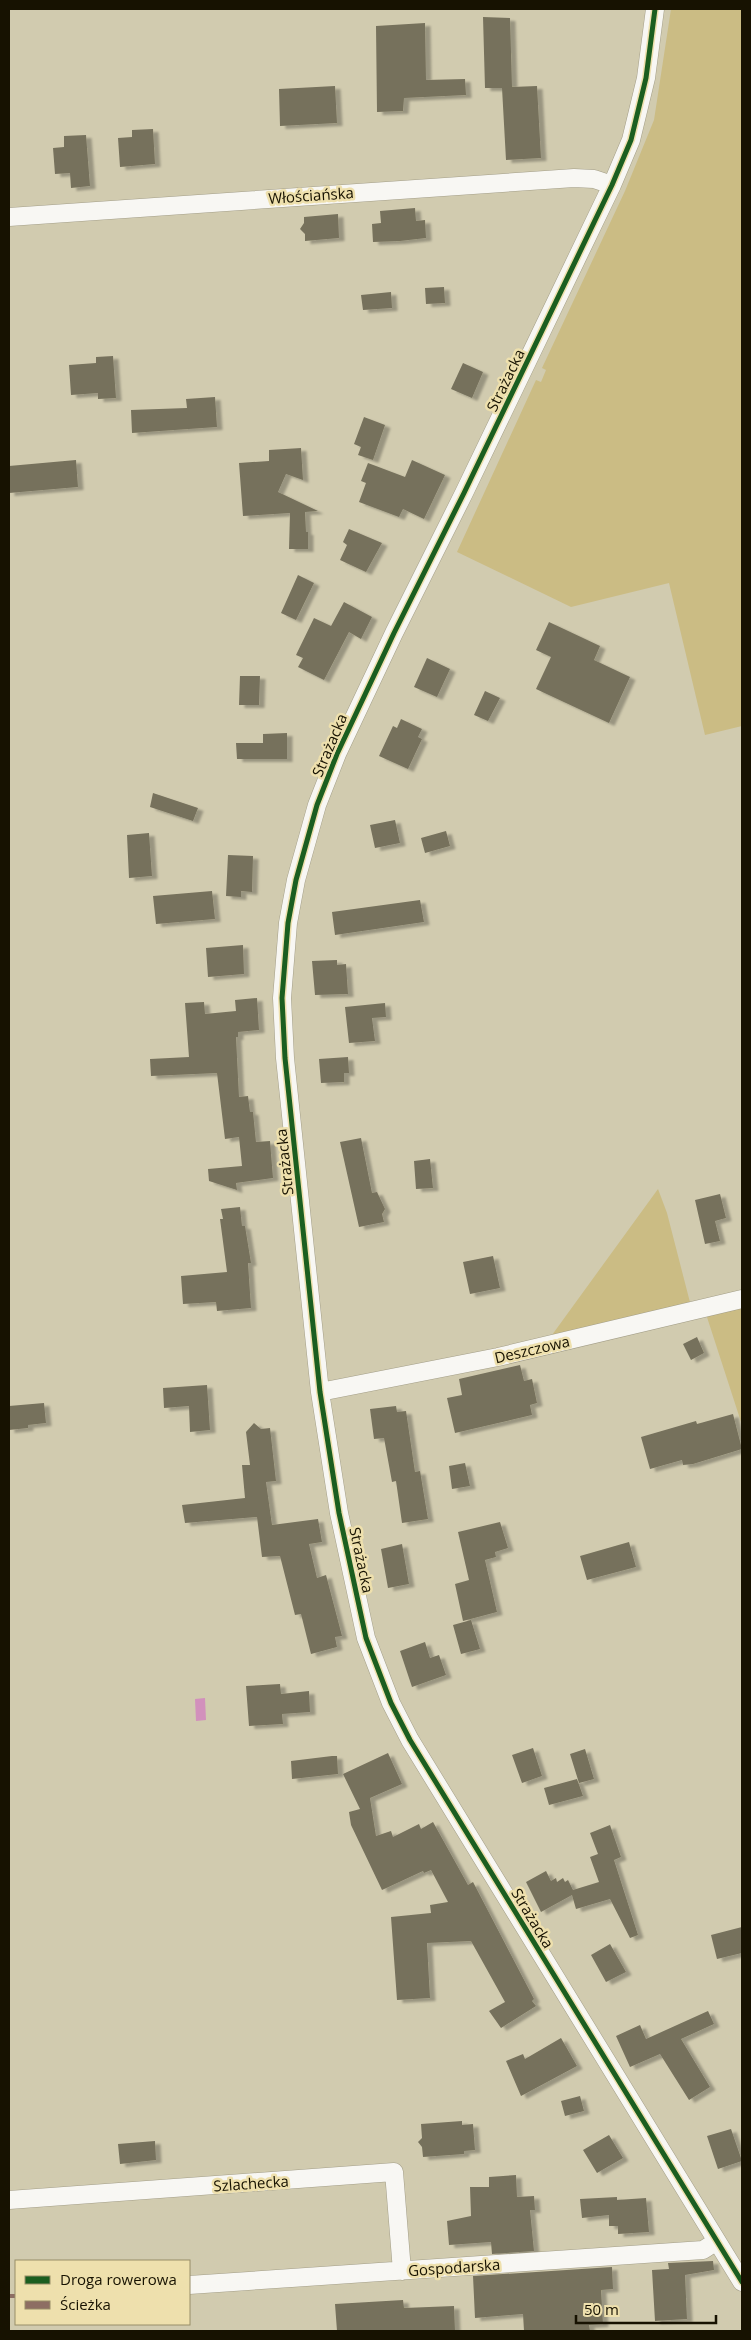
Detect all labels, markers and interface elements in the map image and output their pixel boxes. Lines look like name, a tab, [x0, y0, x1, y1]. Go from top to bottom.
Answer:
street label: Włościańska	[268, 182, 354, 208]
street label: Strażacka	[481, 346, 529, 414]
street label: Strażacka	[307, 710, 351, 780]
street label: Strażacka	[271, 1128, 297, 1196]
street label: Deszczowa	[492, 1331, 572, 1367]
street label: Strażacka	[345, 1525, 379, 1595]
street label: Strażacka	[507, 1884, 559, 1952]
street label: Szlachecka	[213, 2170, 289, 2196]
street label: Gospodarska	[407, 2254, 501, 2280]
legend	[15, 2260, 190, 2325]
text: Droga rowerowa	[60, 2269, 177, 2289]
scale bar	[576, 2292, 716, 2324]
text: Ścieżka	[60, 2294, 111, 2314]
text: 50 m	[584, 2299, 619, 2319]

